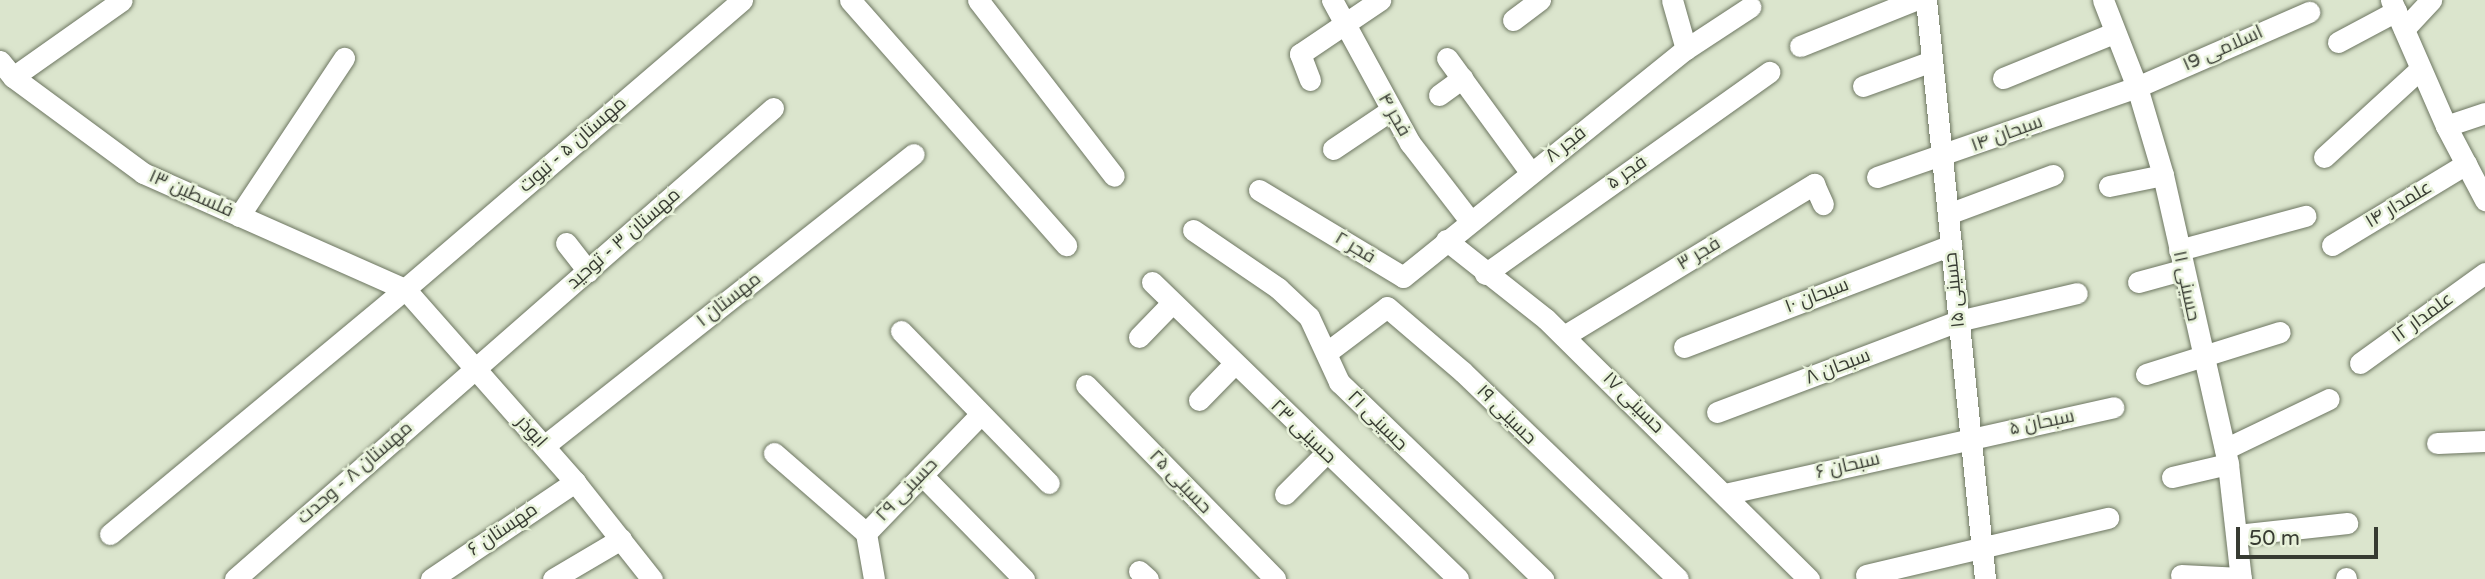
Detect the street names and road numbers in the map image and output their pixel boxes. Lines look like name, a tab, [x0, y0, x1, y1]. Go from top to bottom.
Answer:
street label: اسلامی ۱9	[2179, 21, 2267, 77]
street label: فجر ۴	[1373, 89, 1415, 141]
street label: مهستان ۵ - نبوت	[515, 92, 631, 198]
street label: سبحان ۱۴	[1968, 111, 2046, 157]
street label: فجر ۸	[1541, 122, 1591, 168]
street label: فجر ۵	[1602, 151, 1652, 195]
street label: فلسطین ۱۳	[145, 165, 237, 223]
street label: علمدار ۱۴	[2362, 176, 2436, 234]
street label: مهستان ۳ - توحید	[563, 184, 685, 294]
street label: فجر ۲	[1330, 227, 1380, 269]
street label: فجر ۳	[1673, 232, 1725, 276]
street label: حسینی ۱۱	[2167, 249, 2205, 323]
street label: حسینی ۱۵	[1940, 251, 1970, 329]
street label: مهستان ۱	[692, 268, 766, 332]
street label: سبحان ۱۰	[1782, 273, 1852, 319]
street label: علمدار ۱۲	[2388, 288, 2458, 348]
street label: سبحان ۸	[1802, 344, 1874, 390]
street label: حسینی ۱۷	[1598, 368, 1668, 438]
street label: حسینی ۱۹	[1471, 380, 1541, 450]
street label: حسینی ۲۱	[1342, 386, 1412, 456]
street label: حسینی ۲۳	[1265, 395, 1341, 469]
street label: سبحان ۵	[2007, 405, 2077, 441]
street label: ابوذر	[511, 411, 551, 453]
street label: مهستان ۸ - وحدت	[293, 417, 417, 529]
street label: حسینی ۲۵	[1144, 445, 1216, 519]
street label: سبحان ۶	[1814, 448, 1882, 484]
street label: حسینی ۲۹	[871, 453, 943, 527]
street label: مهستان ۶	[464, 498, 542, 562]

